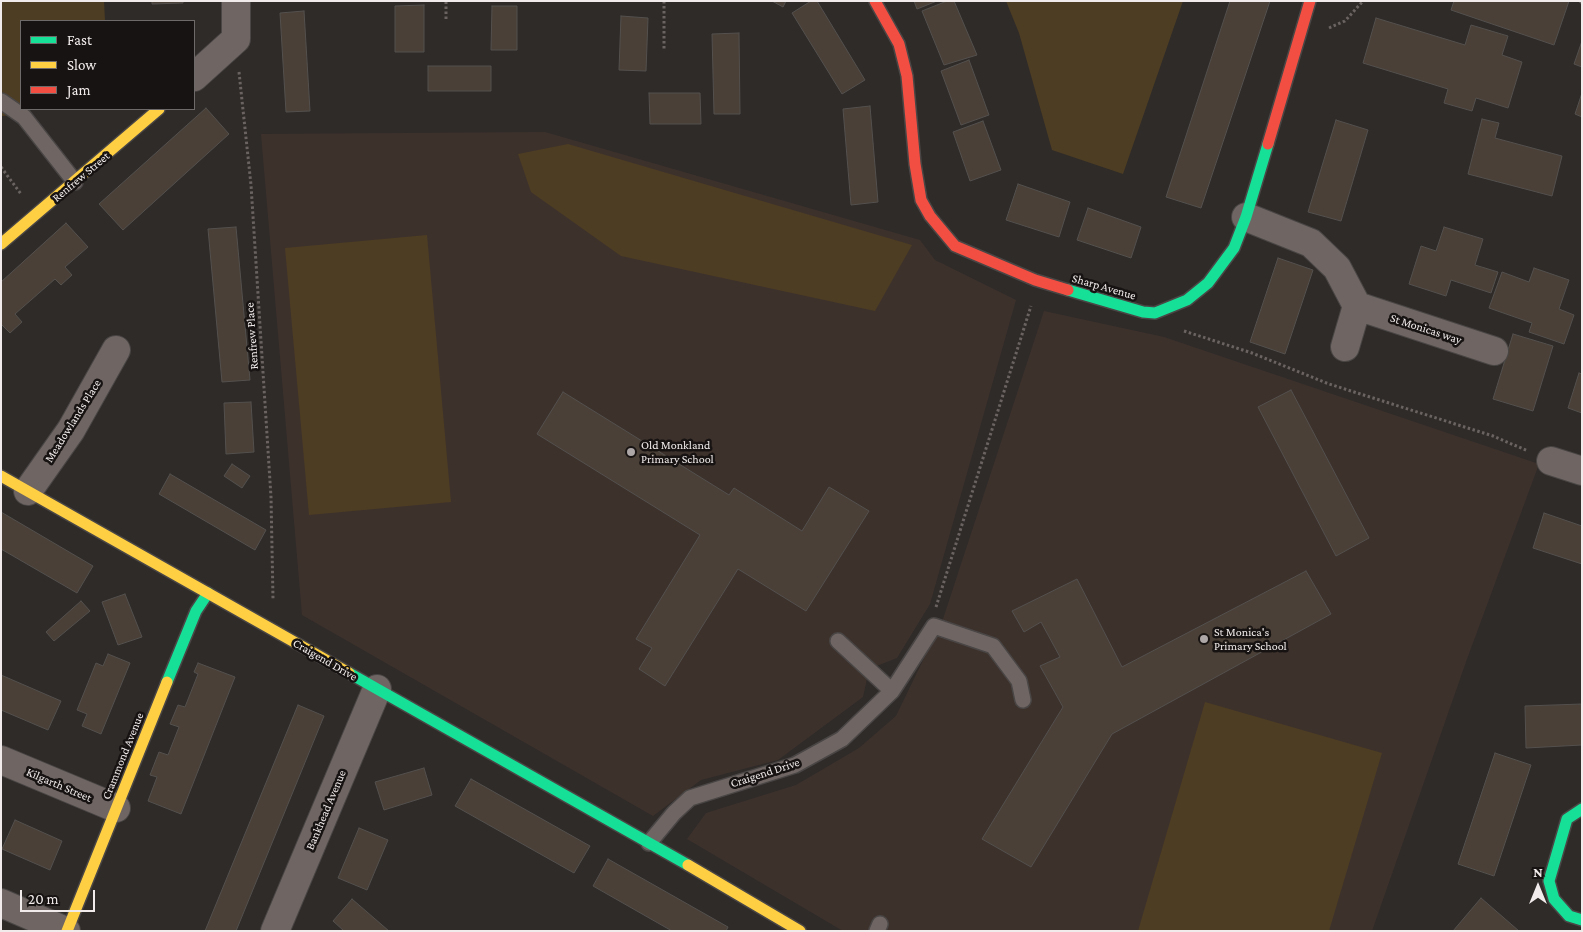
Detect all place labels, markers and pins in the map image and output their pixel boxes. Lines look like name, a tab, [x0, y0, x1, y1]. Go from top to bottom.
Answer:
place label: Old Monkland Primary School	[641, 438, 714, 466]
marker: Old Monkland Primary School	[625, 446, 637, 458]
place label: St Monica's Primary School	[1214, 625, 1287, 653]
marker: St Monica's Primary School	[1198, 633, 1210, 645]

